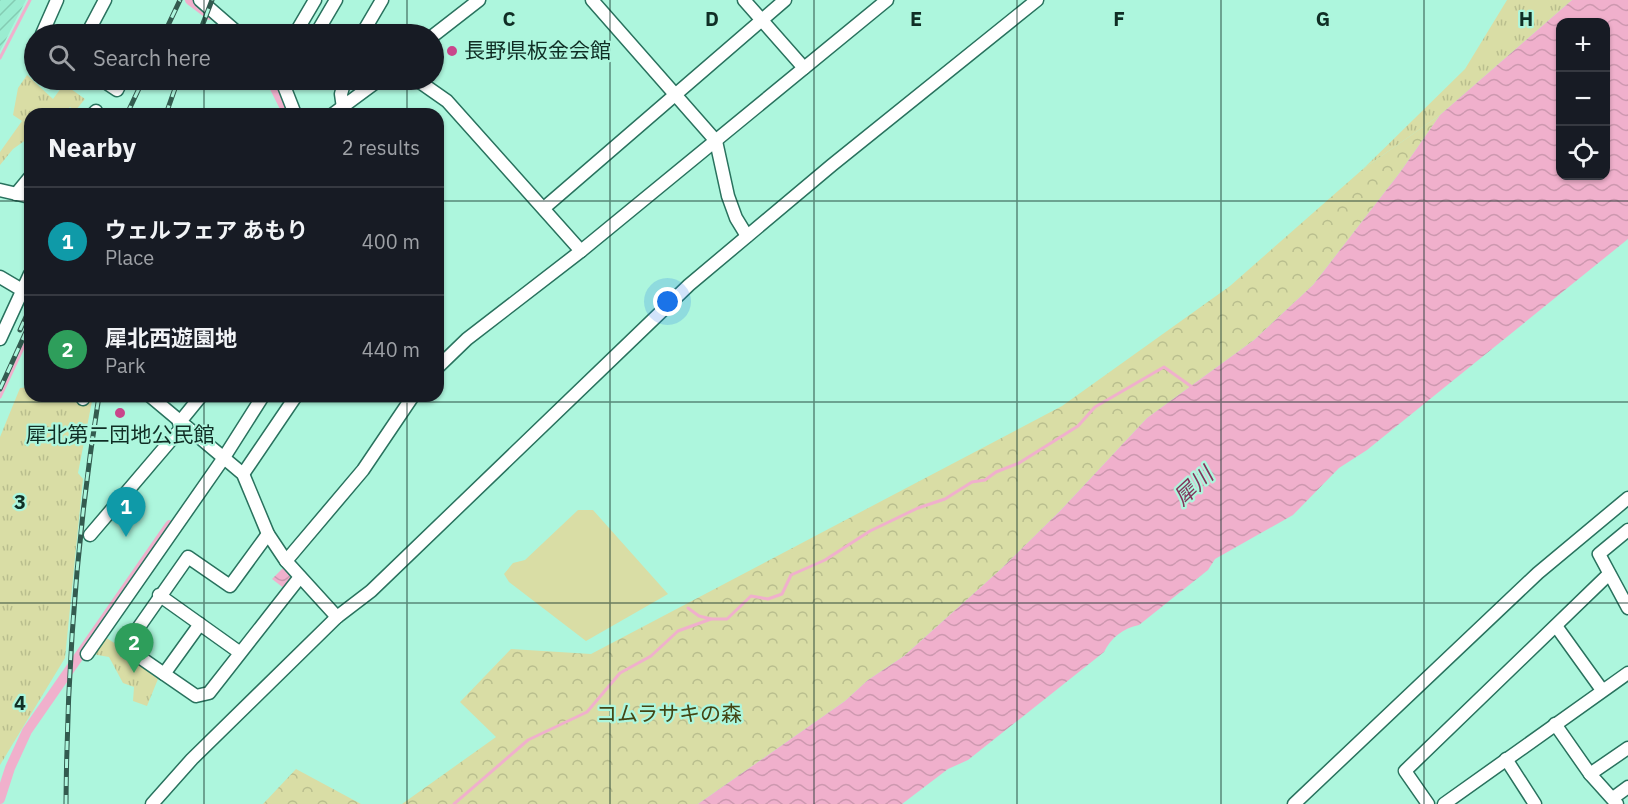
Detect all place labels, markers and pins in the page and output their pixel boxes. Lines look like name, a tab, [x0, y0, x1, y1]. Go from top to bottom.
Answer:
place label: 長野県板金会館	[464, 36, 611, 64]
marker: 長野県板金会館	[445, 44, 459, 58]
marker: 犀北第二団地公民館	[113, 406, 127, 420]
place label: 犀北第二団地公民館	[26, 420, 215, 448]
pin: 1	[106, 488, 146, 537]
pin: 2	[114, 624, 154, 673]

